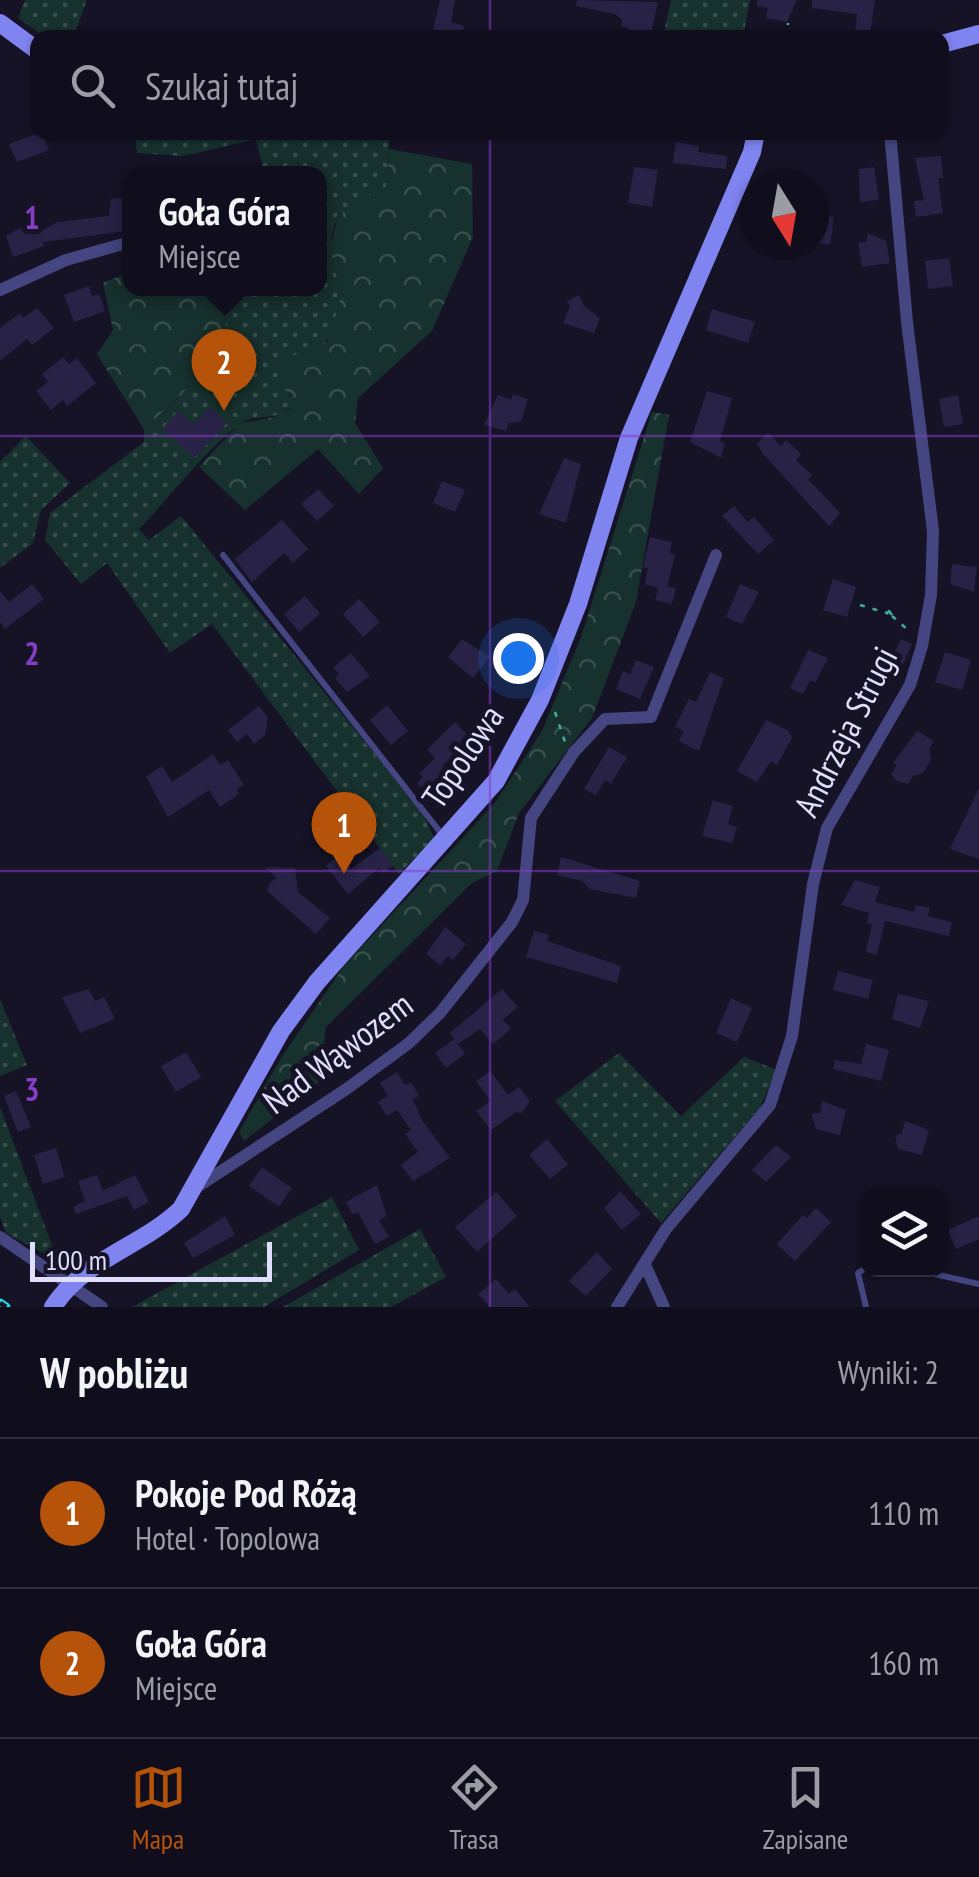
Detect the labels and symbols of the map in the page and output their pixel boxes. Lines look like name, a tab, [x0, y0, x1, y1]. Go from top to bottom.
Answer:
north arrow	[739, 170, 829, 260]
text: 1	[24, 196, 40, 238]
pin: 2	[192, 328, 256, 411]
text: 2	[24, 632, 40, 674]
your location	[493, 633, 544, 684]
street label: Andrzeja Strugi	[783, 639, 907, 824]
street label: Topolowa	[411, 696, 513, 817]
pin: 1	[312, 792, 376, 874]
street label: Nad Wąwozem	[253, 981, 421, 1123]
text: 3	[24, 1068, 40, 1110]
scale bar	[30, 1237, 272, 1282]

